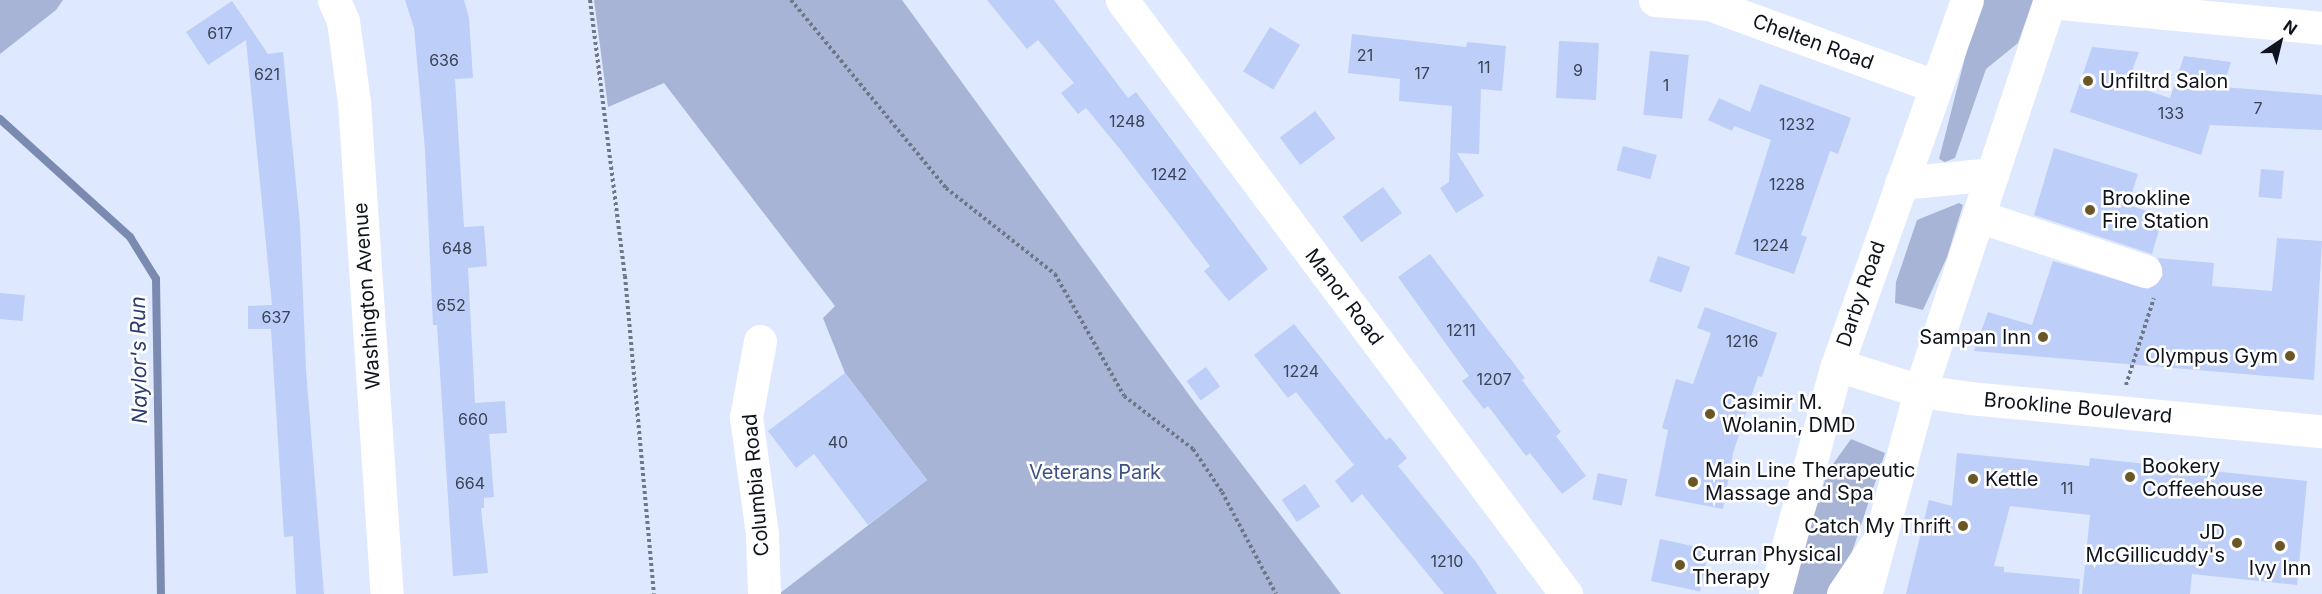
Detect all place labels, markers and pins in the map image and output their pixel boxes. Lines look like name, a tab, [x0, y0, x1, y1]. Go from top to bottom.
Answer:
place label: Unfiltrd Salon	[2100, 69, 2228, 93]
marker: Unfiltrd Salon	[2081, 74, 2095, 88]
place label: Brookline Fire Station	[2102, 186, 2209, 233]
marker: Brookline Fire Station	[2083, 203, 2097, 217]
place label: Sampan Inn	[1919, 325, 2031, 349]
marker: Sampan Inn	[2036, 330, 2050, 344]
place label: Olympus Gym	[2145, 344, 2278, 368]
marker: Olympus Gym	[2283, 349, 2297, 363]
place label: Casimir M. Wolanin, DMD	[1722, 390, 1856, 437]
marker: Casimir M. Wolanin, DMD	[1703, 407, 1717, 421]
place label: Bookery Coffeehouse	[2142, 454, 2263, 501]
place label: Main Line Therapeutic Massage and Spa	[1705, 458, 1916, 505]
place label: Kettle	[1985, 467, 2038, 491]
marker: Bookery Coffeehouse	[2123, 470, 2137, 484]
marker: Kettle	[1966, 472, 1980, 486]
marker: Main Line Therapeutic Massage and Spa	[1686, 475, 1700, 489]
place label: Catch My Thrift	[1804, 514, 1951, 538]
marker: Catch My Thrift	[1956, 519, 1970, 533]
place label: JD McGillicuddy's	[2086, 520, 2225, 567]
marker: JD McGillicuddy's	[2230, 536, 2244, 550]
marker: Ivy Inn	[2273, 539, 2287, 553]
place label: Curran Physical Therapy	[1692, 542, 1841, 589]
place label: Ivy Inn	[2249, 556, 2311, 580]
marker: Curran Physical Therapy	[1673, 558, 1687, 572]

